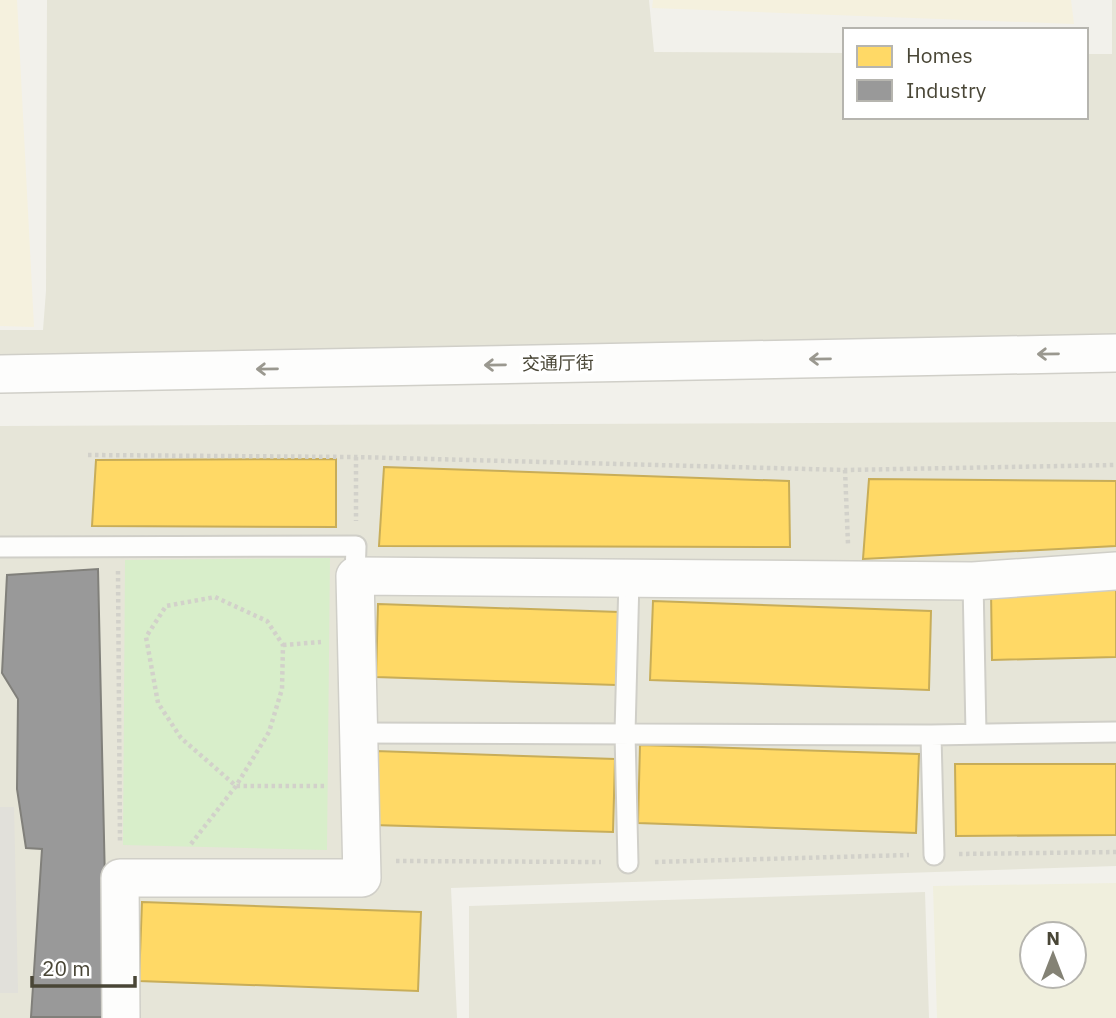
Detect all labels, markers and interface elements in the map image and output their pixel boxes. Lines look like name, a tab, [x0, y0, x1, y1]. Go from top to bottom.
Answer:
legend	[843, 28, 1088, 119]
text: Homes	[906, 41, 973, 69]
text: Industry	[906, 76, 987, 104]
one-way arrow	[1037, 348, 1060, 361]
street label: 交通厅街	[522, 351, 594, 375]
one-way arrow	[809, 352, 832, 365]
one-way arrow	[484, 358, 507, 371]
one-way arrow	[256, 362, 279, 375]
north arrow	[1018, 920, 1088, 990]
text: N	[1046, 926, 1060, 950]
scale bar	[32, 944, 135, 988]
text: 20 m	[42, 954, 91, 982]

